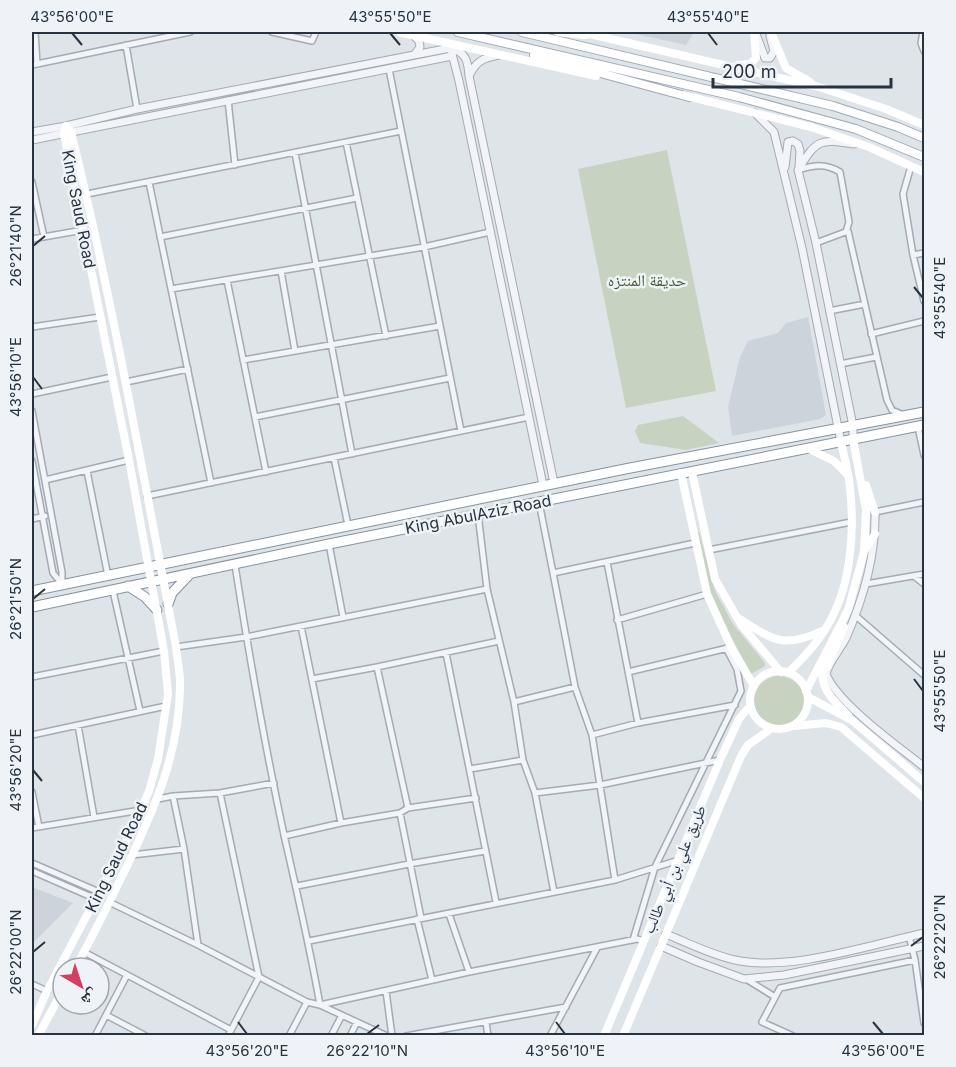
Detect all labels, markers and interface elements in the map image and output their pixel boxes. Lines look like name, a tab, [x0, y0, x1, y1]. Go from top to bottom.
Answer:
text: 43°56'00"E	[30, 7, 114, 26]
text: 43°55'50"E	[349, 7, 431, 26]
text: 43°55'40"E	[667, 7, 749, 26]
scale bar	[713, 51, 892, 89]
text: 200 m	[722, 61, 777, 82]
street label: King Saud Road	[58, 148, 100, 270]
text: 26°21'40"N	[6, 205, 25, 287]
text: 43°55'40"E	[930, 257, 949, 339]
park label: حديقة المنتزه	[608, 270, 686, 290]
text: 43°56'10"E	[6, 337, 25, 417]
street label: King AbulAziz Road	[403, 490, 553, 538]
text: 26°21'50"N	[6, 558, 25, 640]
text: 43°55'50"E	[930, 650, 949, 732]
text: 43°56'20"E	[6, 728, 25, 812]
street label: King Saud Road	[81, 799, 151, 915]
street label: طريق علي بن أبي طالب	[638, 802, 713, 938]
text: 26°22'20"N	[930, 895, 949, 979]
text: 26°22'00"N	[6, 909, 25, 995]
north arrow	[51, 956, 111, 1016]
text: ش	[78, 985, 103, 1011]
text: 43°56'20"E	[205, 1041, 289, 1060]
text: 26°22'10"N	[326, 1041, 408, 1060]
text: 43°56'10"E	[525, 1041, 605, 1060]
text: 43°56'00"E	[841, 1041, 925, 1060]

